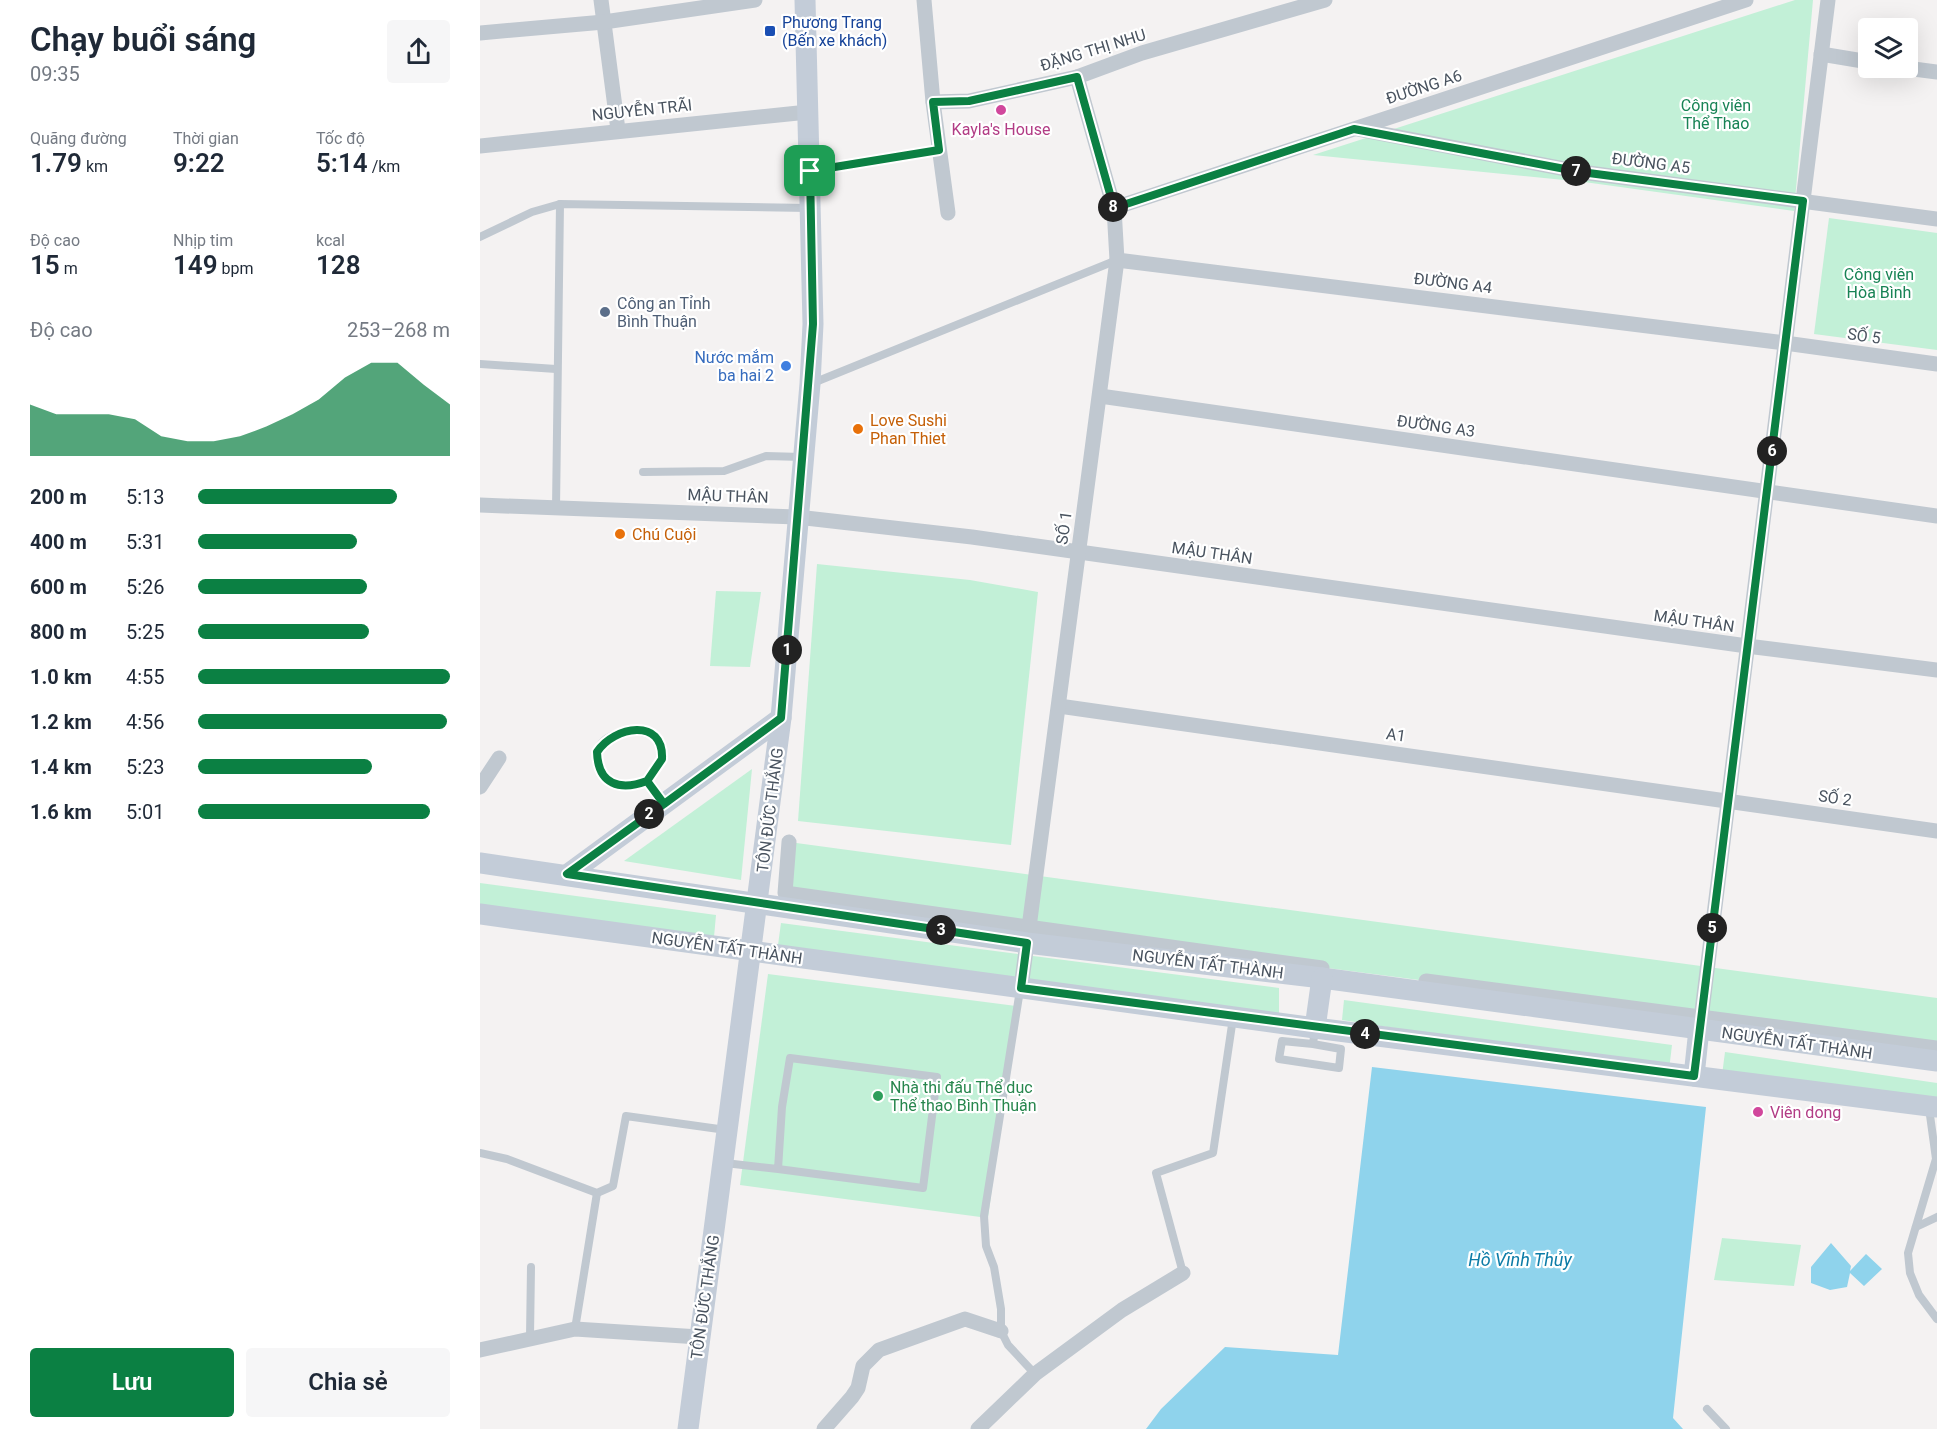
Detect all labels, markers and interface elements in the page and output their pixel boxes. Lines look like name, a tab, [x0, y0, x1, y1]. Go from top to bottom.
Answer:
place label: Phương Trang (Bến xe khách)	[782, 13, 887, 50]
map controls	[1858, 18, 1918, 78]
button: layers	[1858, 18, 1918, 78]
text: Chạy buổi sáng	[30, 20, 256, 59]
button: share	[387, 20, 450, 83]
marker: Phương Trang (Bến xe khách)	[763, 24, 777, 38]
street label: ĐẶNG THỊ NHU	[1038, 25, 1148, 75]
text: 09:35	[30, 62, 80, 86]
street label: ĐƯỜNG A6	[1384, 66, 1464, 108]
street label: NGUYỄN TRÃI	[591, 93, 693, 125]
park label: Công viên Thể Thao	[1681, 96, 1751, 133]
marker: Kayla's House	[994, 103, 1008, 117]
place label: Kayla's House	[952, 120, 1050, 139]
text: Quãng đường	[30, 129, 127, 148]
text: Thời gian	[173, 129, 239, 148]
text: Tốc độ	[316, 129, 365, 148]
pin	[784, 145, 835, 196]
text: 1.79	[30, 148, 82, 178]
text: 9:22	[173, 148, 225, 178]
text: 5:14	[316, 148, 368, 178]
street label: ĐƯỜNG A5	[1611, 149, 1691, 177]
icon: arrive	[793, 154, 826, 187]
pin: 7	[1561, 156, 1591, 186]
text: km	[82, 157, 108, 176]
text: /km	[368, 157, 400, 176]
text: 7	[1571, 161, 1581, 180]
pin: 8	[1098, 192, 1128, 222]
text: 8	[1108, 197, 1118, 216]
text: Độ cao	[30, 231, 80, 250]
text: Nhịp tim	[173, 231, 233, 250]
text: kcal	[316, 231, 345, 250]
text: 15	[30, 250, 60, 280]
text: 149	[173, 250, 218, 280]
text: 128	[316, 250, 361, 280]
text: m	[60, 259, 78, 278]
text: bpm	[218, 259, 254, 278]
park label: Công viên Hòa Bình	[1844, 265, 1914, 302]
street label: ĐƯỜNG A4	[1413, 269, 1493, 297]
place label: Công an Tỉnh Bình Thuận	[617, 294, 711, 331]
marker: Công an Tỉnh Bình Thuận	[598, 305, 612, 319]
text: Độ cao	[30, 318, 93, 342]
text: 253–268 m	[347, 318, 450, 342]
street label: SỐ 5	[1846, 322, 1882, 348]
place label: Nước mắm ba hai 2	[694, 348, 774, 385]
marker: Nước mắm ba hai 2	[779, 359, 793, 373]
place label: Love Sushi Phan Thiet	[870, 411, 947, 448]
street label: ĐƯỜNG A3	[1396, 411, 1476, 441]
marker: Love Sushi Phan Thiet	[851, 422, 865, 436]
pin: 6	[1757, 436, 1787, 466]
text: 6	[1767, 441, 1777, 460]
text: 200 m	[30, 485, 87, 509]
text: 5:13	[126, 485, 165, 509]
street label: MẬU THÂN	[687, 485, 769, 507]
street label: SỐ 1	[1050, 510, 1076, 546]
place label: Chú Cuội	[632, 525, 696, 544]
marker: Chú Cuội	[613, 527, 627, 541]
text: 400 m	[30, 530, 87, 554]
text: 5:31	[126, 530, 165, 554]
street label: MẬU THÂN	[1170, 538, 1254, 568]
text: 600 m	[30, 575, 87, 599]
text: 5:26	[126, 575, 165, 599]
street label: MẬU THÂN	[1652, 606, 1736, 636]
text: 800 m	[30, 620, 87, 644]
text: 5:25	[126, 620, 165, 644]
pin: 1	[772, 635, 802, 665]
text: 1	[782, 640, 792, 659]
text: 1.0 km	[30, 665, 92, 689]
text: 4:55	[126, 665, 165, 689]
text: 1.2 km	[30, 710, 92, 734]
text: 4:56	[126, 710, 165, 734]
street label: A1	[1385, 724, 1407, 746]
street label: TÔN ĐỨC THẮNG	[752, 746, 787, 873]
text: 1.4 km	[30, 755, 92, 779]
text: 5:23	[126, 755, 165, 779]
street label: SỐ 2	[1817, 784, 1853, 810]
pin: 2	[634, 799, 664, 829]
text: 1.6 km	[30, 800, 92, 824]
text: 5:01	[126, 800, 165, 824]
text: 2	[644, 804, 654, 823]
pin: 5	[1697, 913, 1727, 943]
pin: 3	[926, 915, 956, 945]
text: 5	[1707, 918, 1717, 937]
text: 3	[936, 920, 946, 939]
street label: NGUYỄN TẤT THÀNH	[650, 926, 804, 968]
street label: NGUYỄN TẤT THÀNH	[1131, 943, 1285, 983]
pin: 4	[1350, 1019, 1380, 1049]
street label: NGUYỄN TẤT THÀNH	[1720, 1021, 1874, 1063]
text: 4	[1360, 1024, 1370, 1043]
place label: Nhà thi đấu Thể dục Thể thao Bình Thuận	[890, 1078, 1037, 1115]
marker: Nhà thi đấu Thể dục Thể thao Bình Thuận	[871, 1089, 885, 1103]
place label: Viên dong	[1770, 1103, 1841, 1122]
marker: Viên dong	[1751, 1105, 1765, 1119]
street label: TÔN ĐỨC THẮNG	[686, 1233, 723, 1360]
water label: Hồ Vĩnh Thủy	[1468, 1249, 1572, 1270]
button: Lưu	[30, 1348, 234, 1417]
button: Chia sẻ	[246, 1348, 450, 1417]

